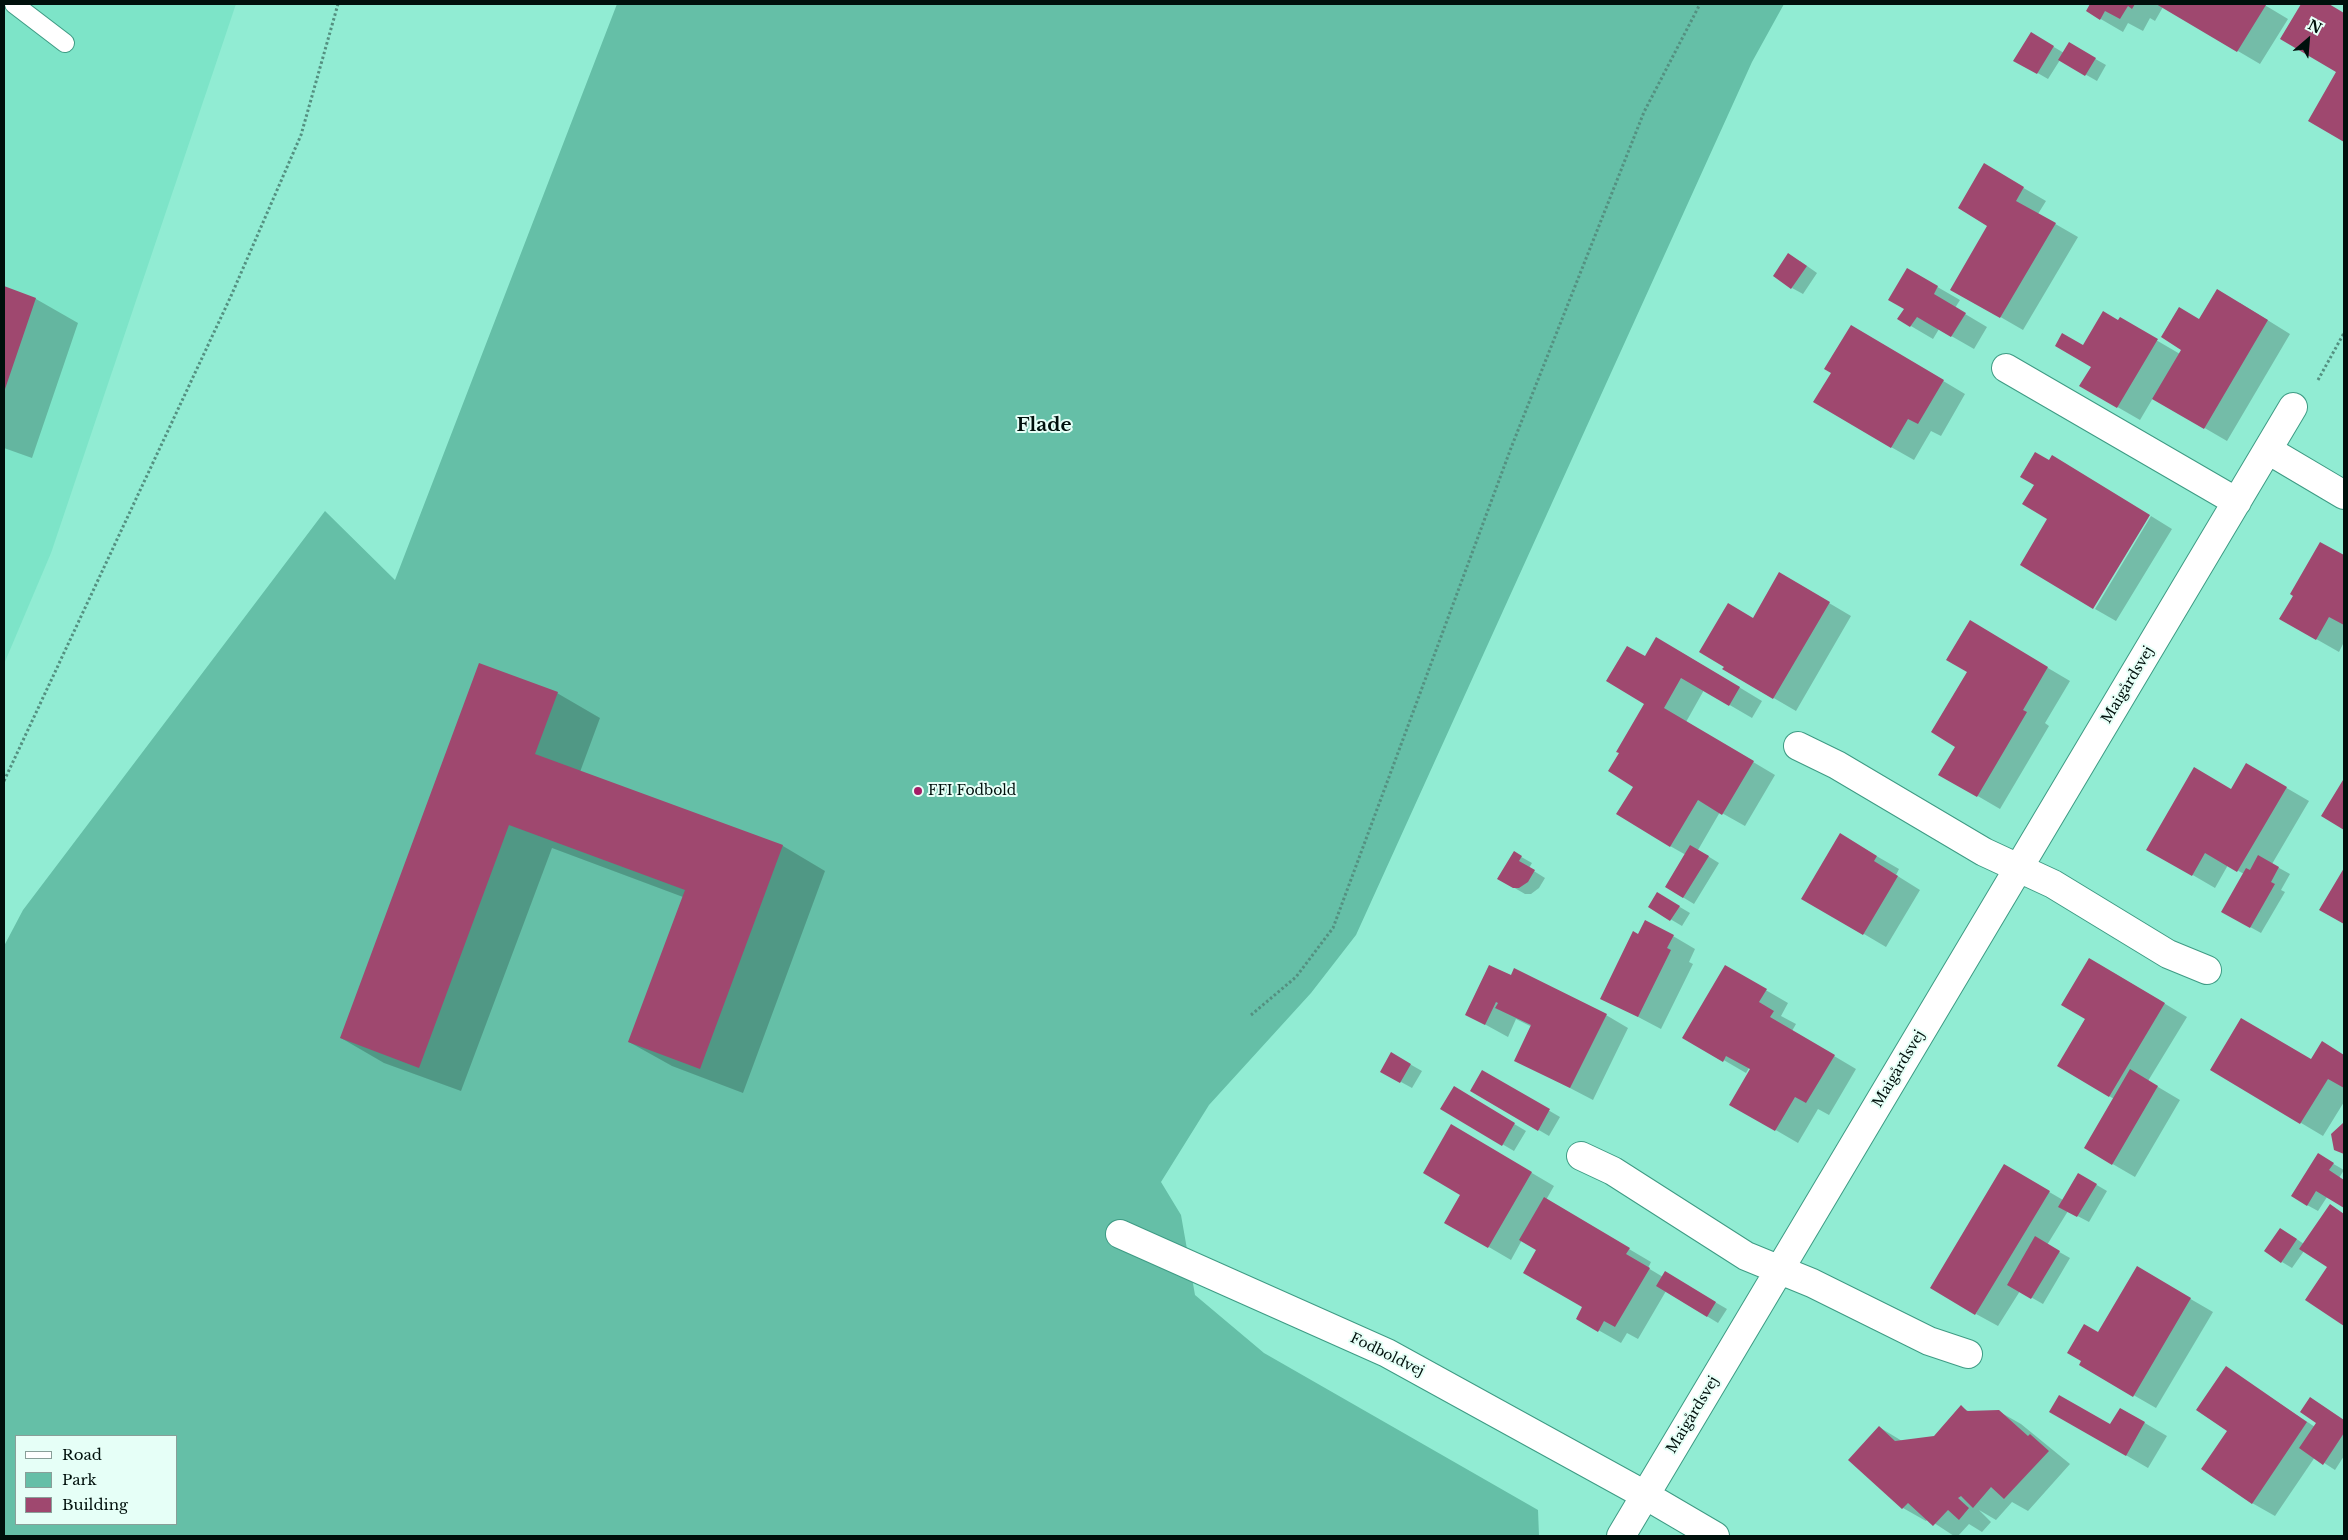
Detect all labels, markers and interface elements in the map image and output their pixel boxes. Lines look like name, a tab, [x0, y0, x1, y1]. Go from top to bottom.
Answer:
north arrow	[2283, 15, 2333, 65]
text: N	[2305, 16, 2325, 38]
district label: Flade	[1016, 415, 1072, 437]
street label: Maigårdsvej	[2098, 644, 2158, 726]
place label: FFI Fodbold	[928, 783, 1016, 799]
marker: FFI Fodbold	[912, 785, 924, 797]
street label: Maigårdsvej	[1869, 1028, 1929, 1110]
street label: Fodboldvej	[1347, 1330, 1427, 1380]
street label: Maigårdsvej	[1663, 1374, 1723, 1456]
legend	[15, 1435, 178, 1525]
text: Road	[62, 1445, 102, 1464]
text: Park	[62, 1470, 97, 1489]
text: Building	[62, 1495, 128, 1514]

